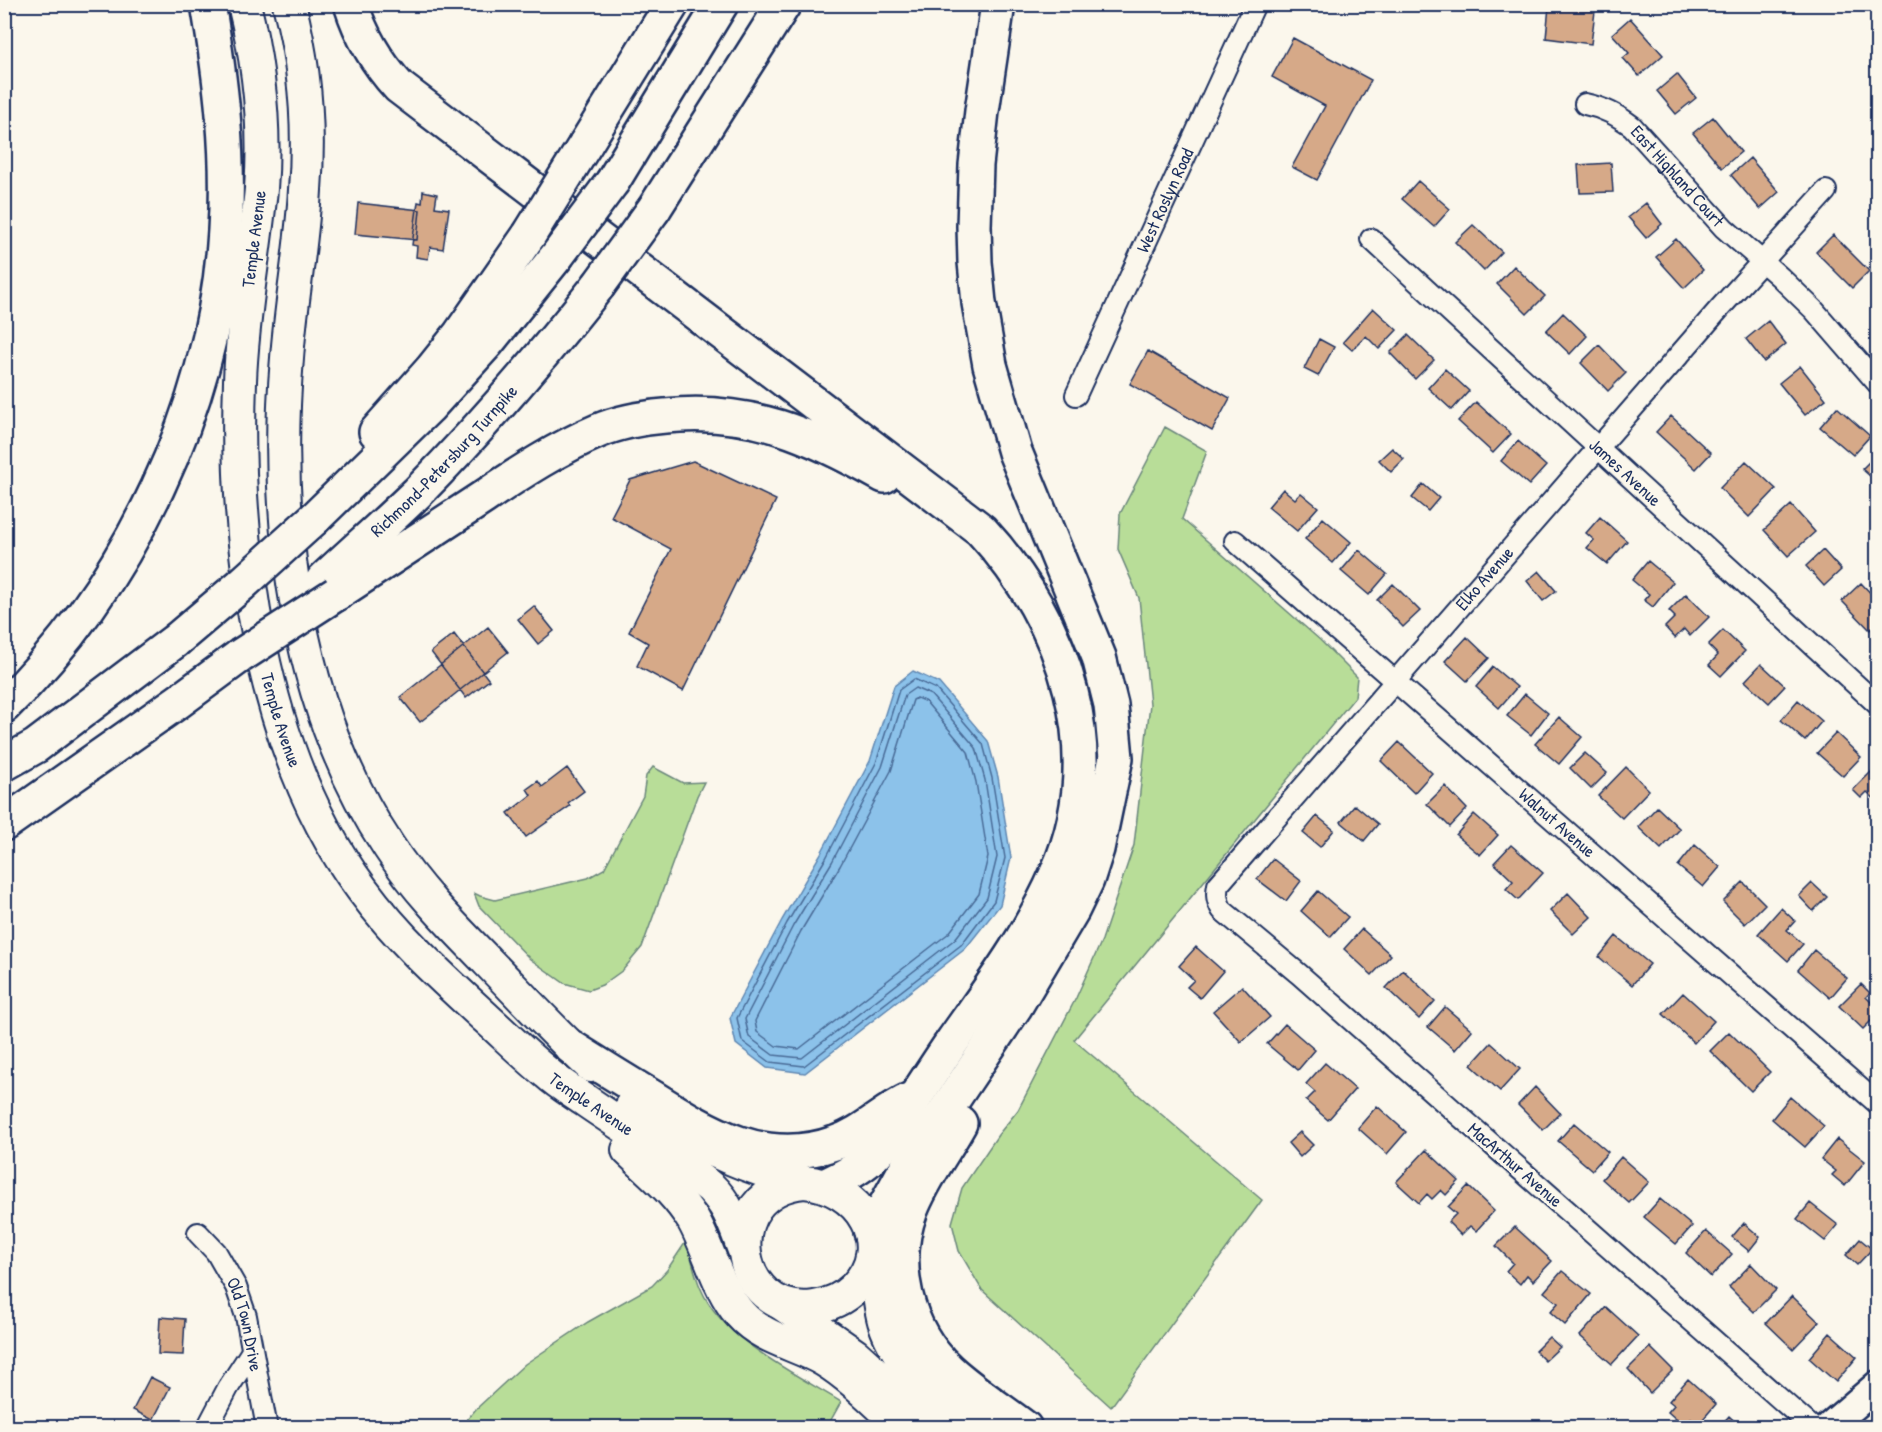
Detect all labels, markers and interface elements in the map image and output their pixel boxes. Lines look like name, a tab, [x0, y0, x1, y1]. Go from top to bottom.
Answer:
street label: East Highland Court	[1625, 120, 1731, 233]
street label: West Roslyn Road	[1130, 144, 1199, 256]
street label: Temple Avenue	[235, 189, 272, 289]
street label: Richmond-Petersburg Turnpike	[365, 379, 523, 542]
street label: James Avenue	[1584, 432, 1667, 512]
street label: Elko Avenue	[1449, 541, 1519, 616]
street label: Temple Avenue	[255, 670, 308, 771]
street label: Walnut Avenue	[1514, 782, 1601, 863]
street label: Temple Avenue	[544, 1066, 639, 1141]
street label: MacArthur Avenue	[1463, 1116, 1568, 1213]
street label: Old Town Drive	[221, 1272, 269, 1373]

